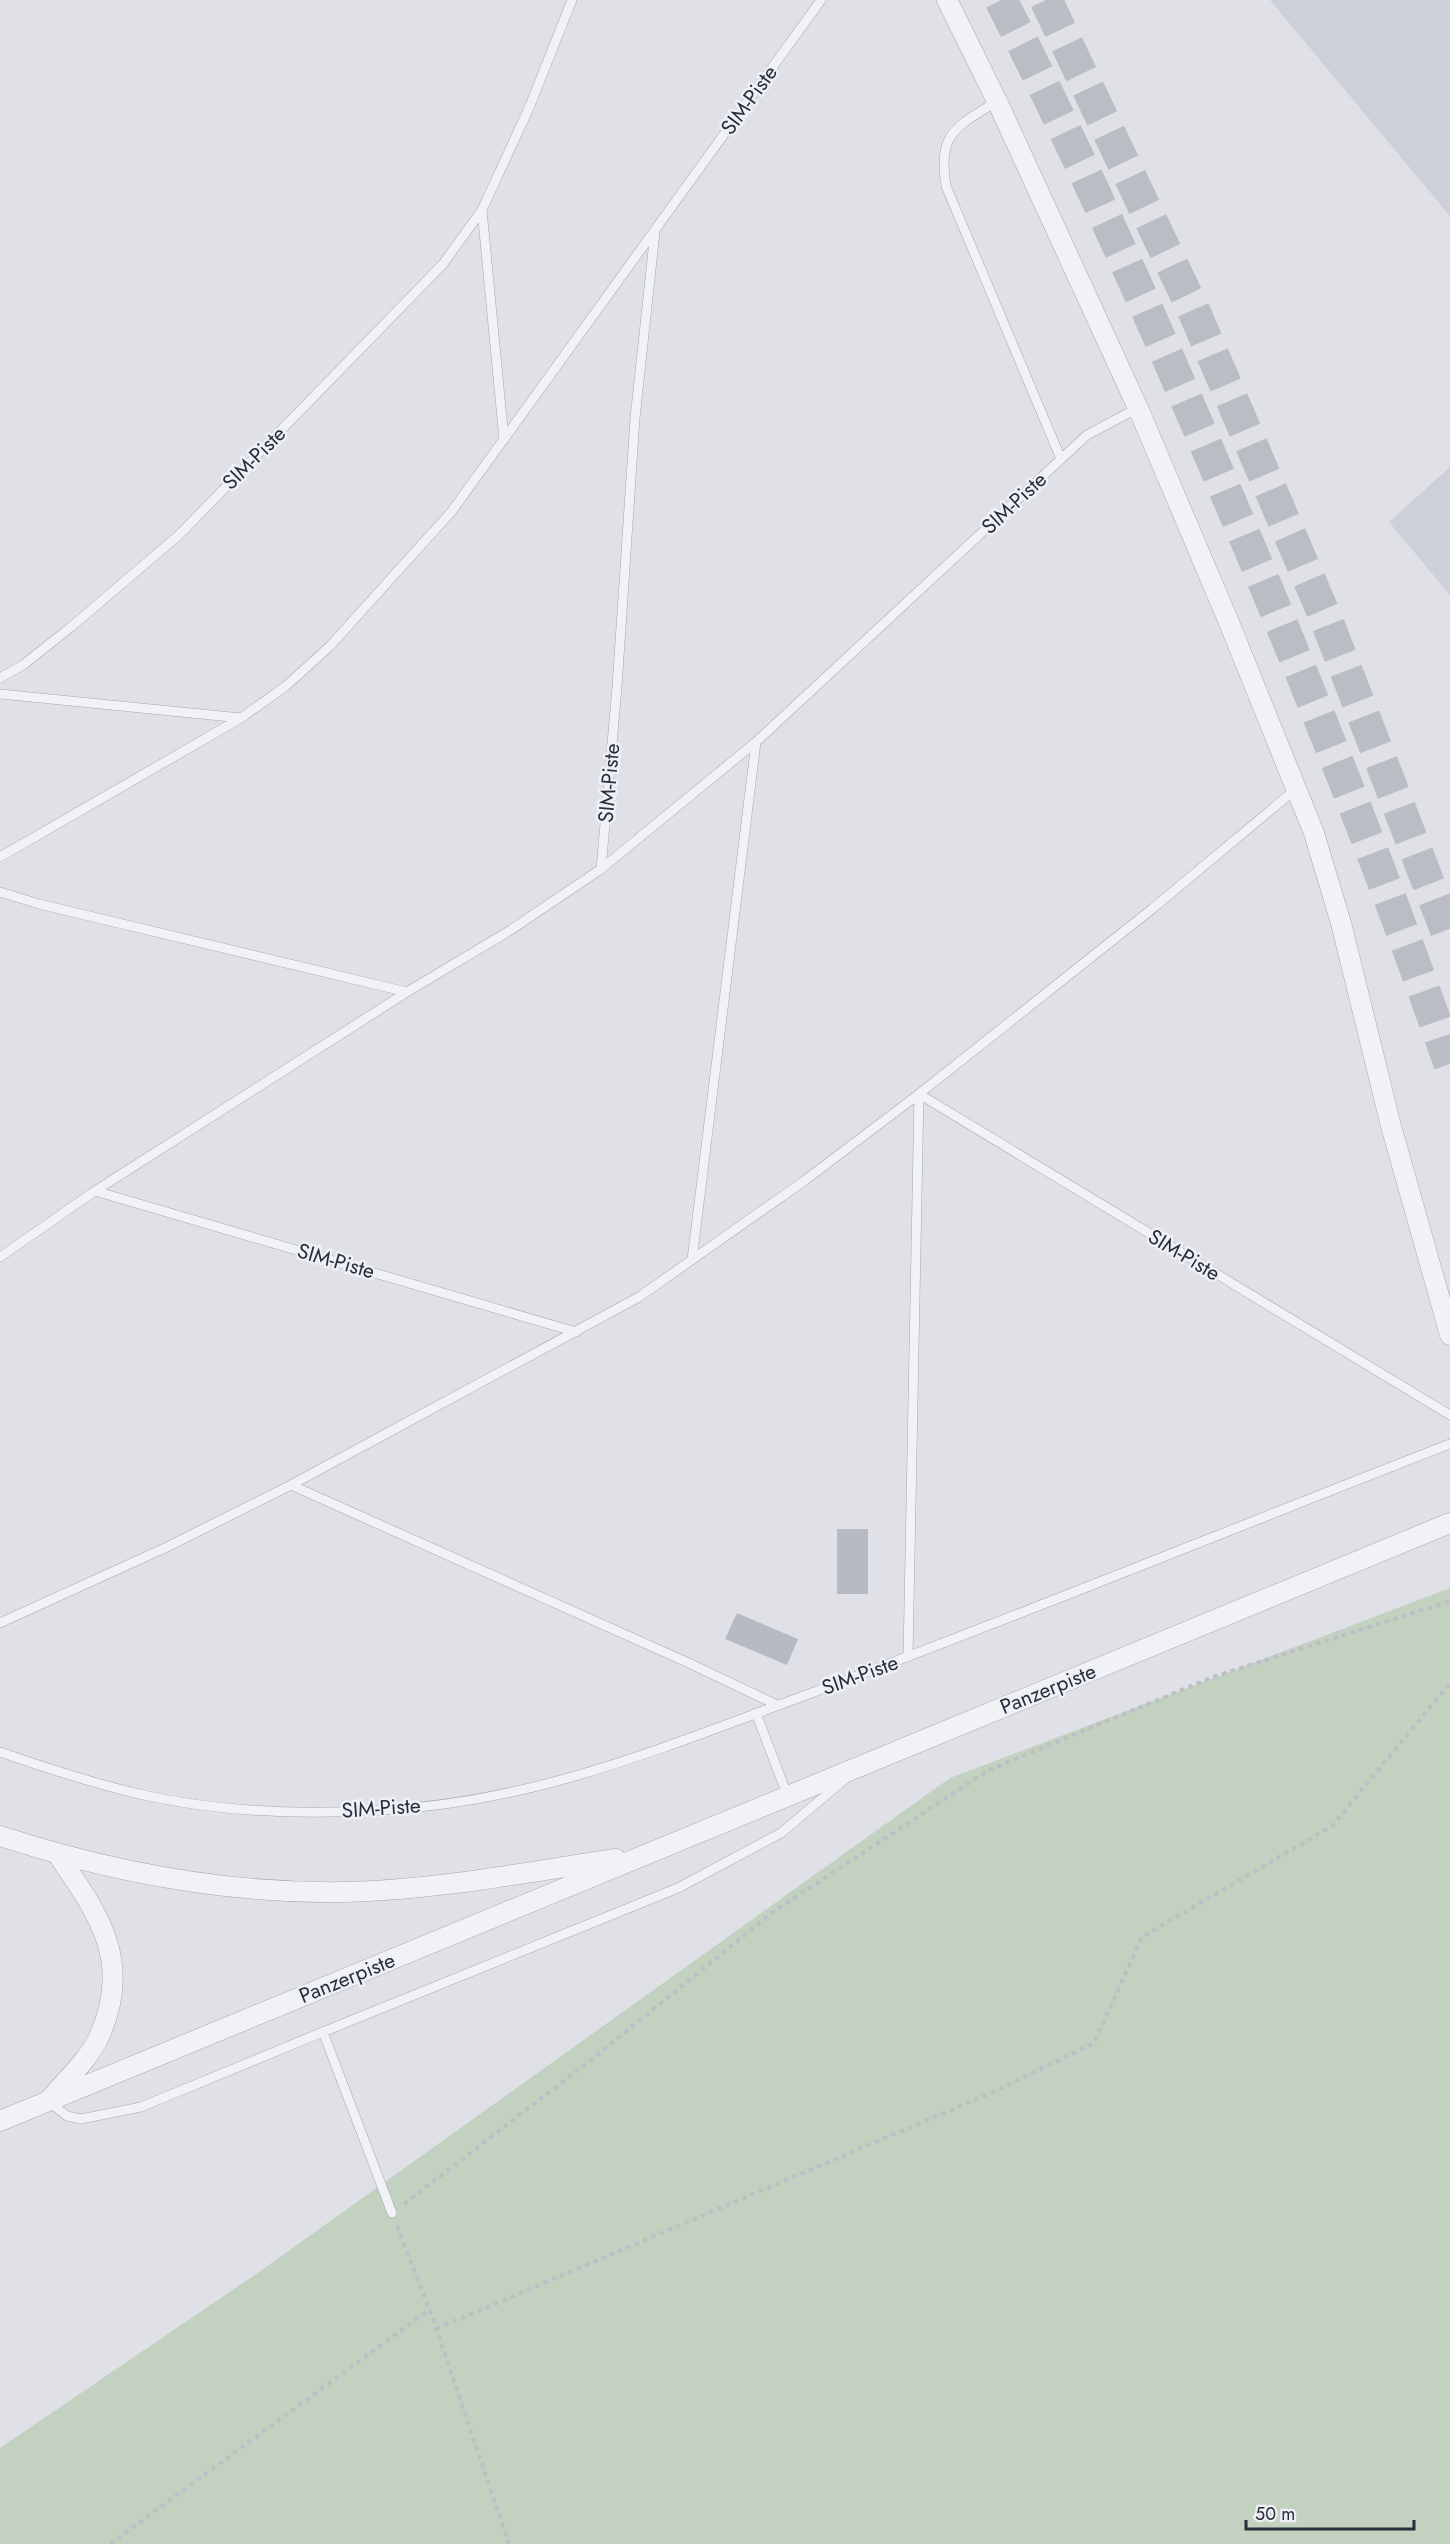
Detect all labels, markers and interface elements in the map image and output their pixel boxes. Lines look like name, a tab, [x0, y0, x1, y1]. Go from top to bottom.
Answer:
street label: SIM-Piste	[714, 59, 785, 141]
street label: SIM-Piste	[215, 419, 293, 497]
street label: SIM-Piste	[975, 465, 1053, 541]
street label: SIM-Piste	[591, 742, 627, 824]
street label: SIM-Piste	[1142, 1222, 1226, 1288]
street label: SIM-Piste	[294, 1236, 378, 1286]
street label: SIM-Piste	[818, 1647, 903, 1703]
street label: Panzerpiste	[996, 1656, 1101, 1722]
street label: SIM-Piste	[340, 1790, 422, 1826]
street label: Panzerpiste	[295, 1945, 400, 2011]
scale bar	[1246, 2493, 1414, 2531]
text: 50 m	[1255, 2501, 1295, 2527]

